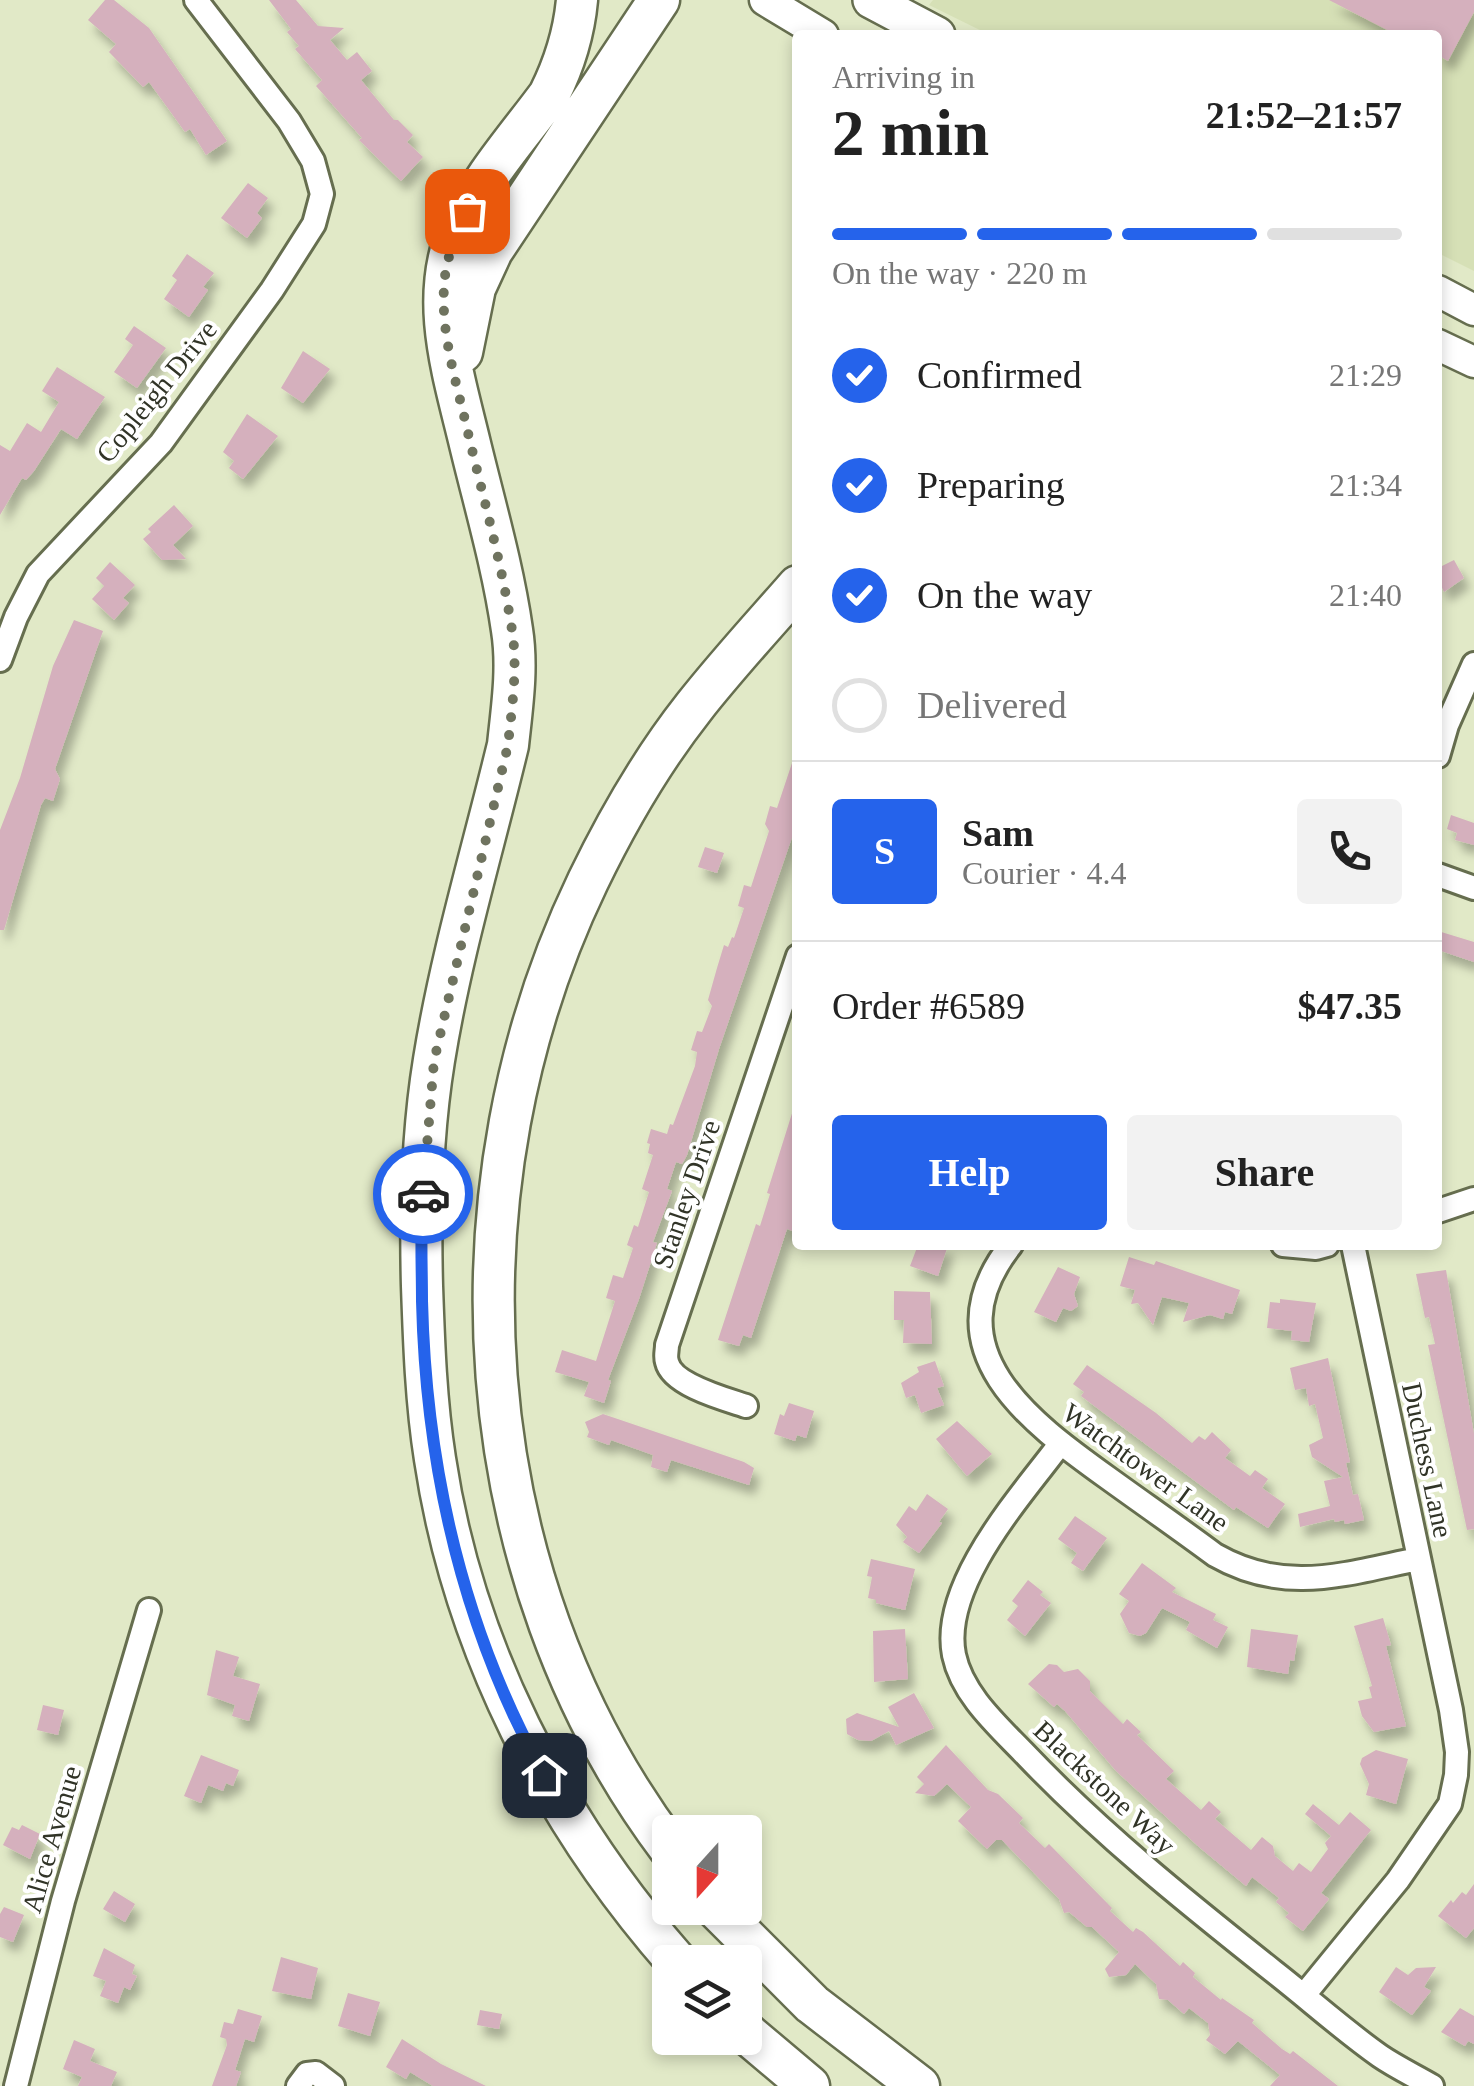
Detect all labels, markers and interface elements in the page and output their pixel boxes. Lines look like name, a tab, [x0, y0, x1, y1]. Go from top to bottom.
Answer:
text: Arriving in	[832, 59, 975, 95]
text: 21:52–21:57	[1206, 94, 1402, 136]
text: 2 min	[832, 97, 989, 169]
pin	[425, 169, 510, 254]
icon: bag	[440, 184, 495, 239]
text: On the way · 220 m	[832, 255, 1087, 291]
street label: Copleigh Drive	[90, 314, 223, 468]
icon: check	[832, 348, 887, 403]
text: Confirmed	[917, 354, 1082, 396]
text: 21:29	[1329, 357, 1402, 393]
icon: check	[832, 458, 887, 513]
text: Preparing	[917, 464, 1065, 506]
text: 21:34	[1329, 467, 1402, 503]
icon: check	[832, 568, 887, 623]
text: On the way	[917, 574, 1092, 616]
text: 21:40	[1329, 577, 1402, 613]
text: Delivered	[917, 684, 1067, 726]
button: phone	[1297, 799, 1402, 904]
text: Sam	[962, 812, 1034, 854]
text: S	[874, 830, 895, 872]
text: Courier · 4.4	[962, 855, 1126, 891]
text: Order #6589	[832, 985, 1025, 1027]
text: $47.35	[1298, 985, 1402, 1027]
button: Help	[832, 1115, 1107, 1230]
button: Share	[1127, 1115, 1402, 1230]
street label: Stanley Drive	[647, 1116, 726, 1272]
courier	[373, 1144, 473, 1244]
icon: car	[396, 1167, 451, 1222]
street label: Duchess Lane	[1396, 1380, 1459, 1541]
street label: Watchtower Lane	[1057, 1397, 1235, 1538]
street label: Blackstone Way	[1028, 1714, 1182, 1861]
pin	[502, 1733, 587, 1818]
icon: home	[517, 1748, 572, 1803]
street label: Alice Avenue	[16, 1762, 87, 1916]
north arrow	[652, 1815, 762, 1925]
map controls	[652, 1815, 762, 2055]
button: layers	[652, 1945, 762, 2055]

